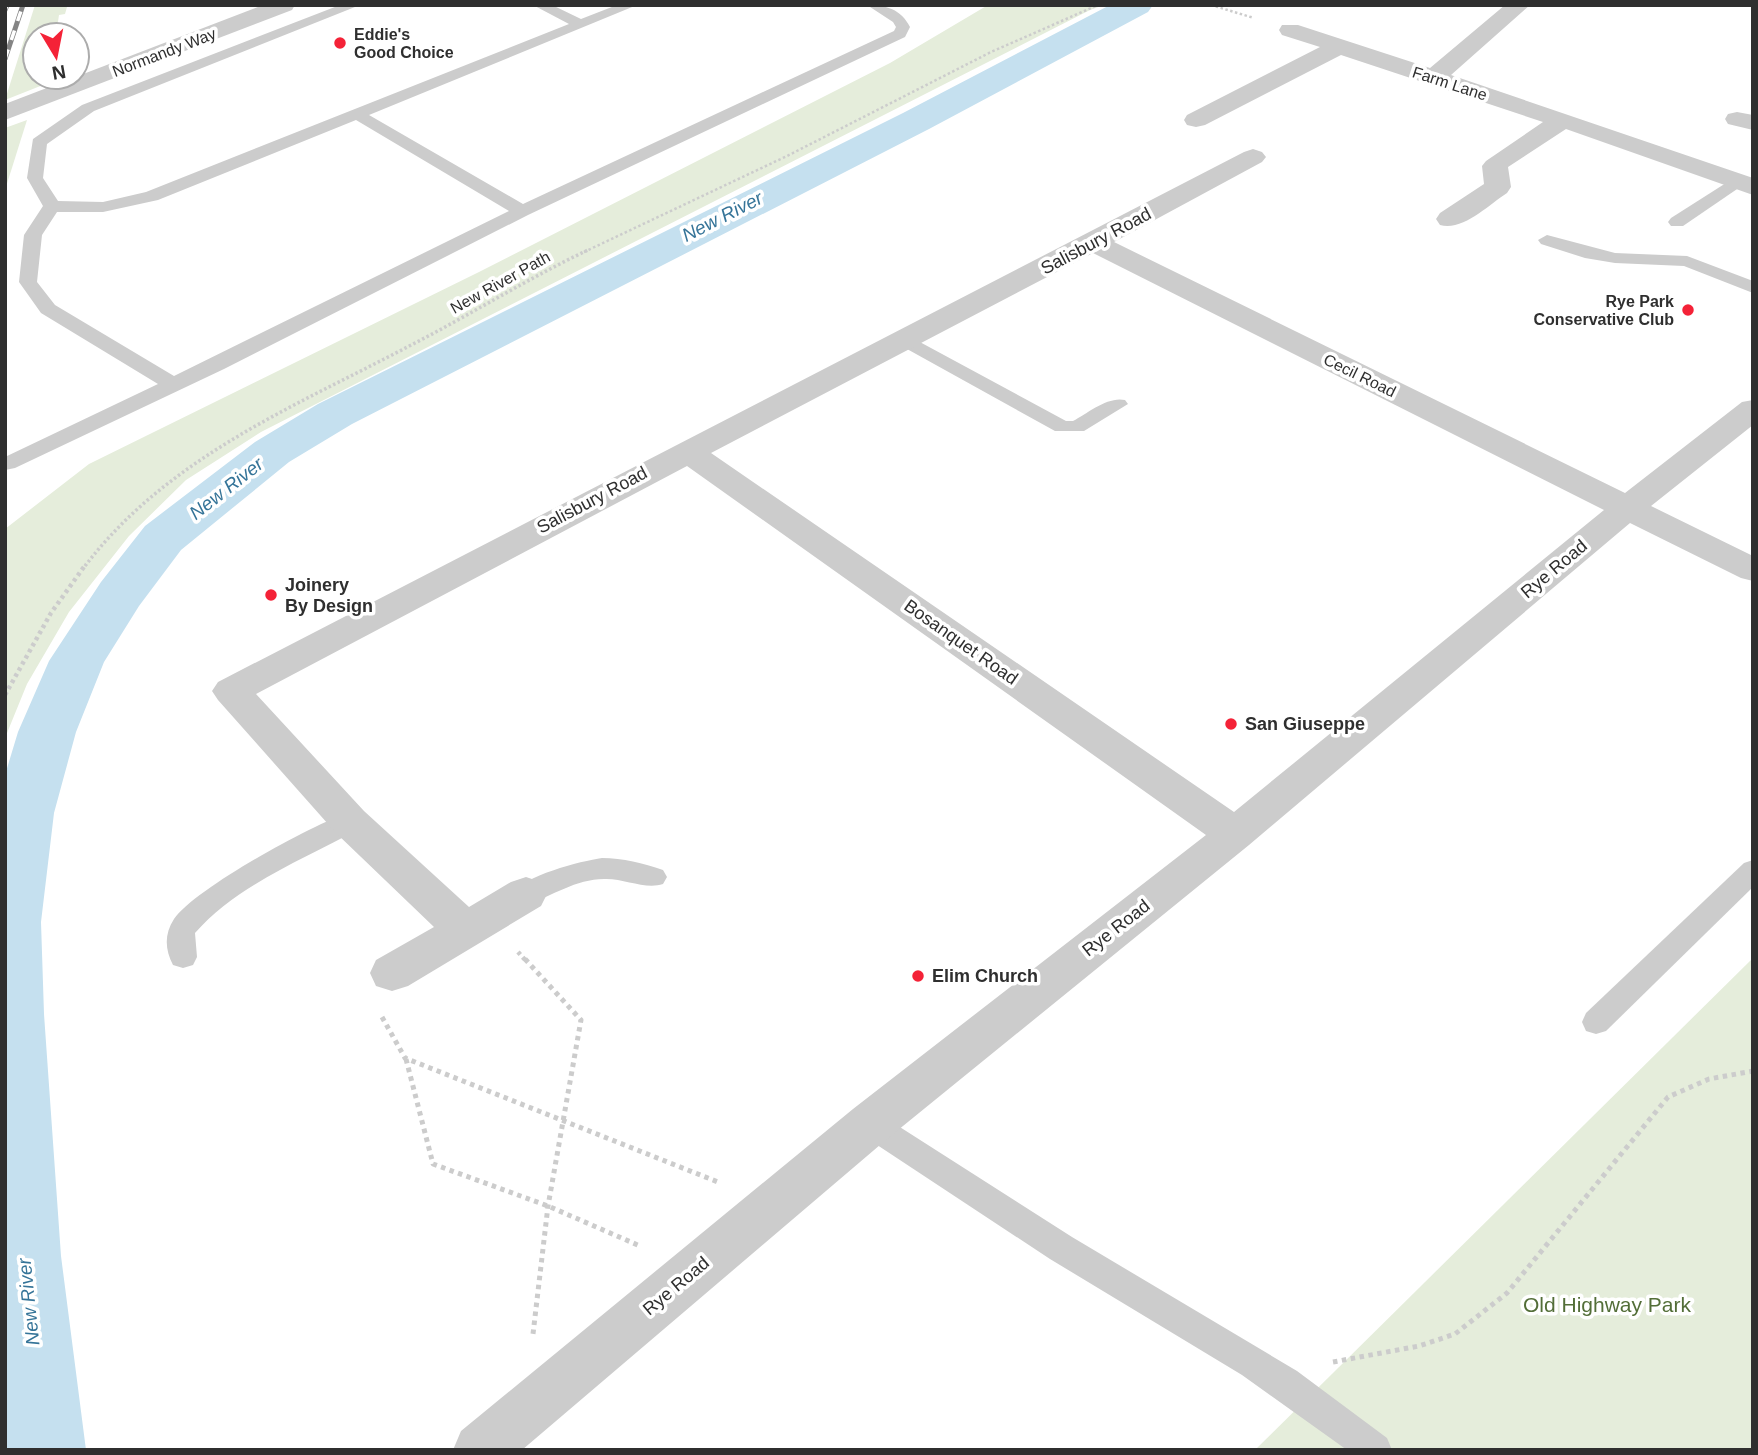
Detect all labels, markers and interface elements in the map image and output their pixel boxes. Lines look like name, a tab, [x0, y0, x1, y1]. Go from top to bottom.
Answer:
north arrow	[21, 21, 91, 91]
street label: Normandy Way	[110, 25, 218, 80]
place label: Eddie's Good Choice	[354, 26, 454, 61]
marker: Eddie's Good Choice	[332, 35, 348, 51]
text: N	[50, 61, 67, 84]
street label: Farm Lane	[1410, 63, 1489, 104]
water label: New River	[678, 187, 767, 246]
street label: Salisbury Road	[1037, 204, 1155, 278]
street label: New River Path	[448, 248, 553, 317]
place label: Rye Park Conservative Club	[1534, 293, 1674, 328]
marker: Rye Park Conservative Club	[1680, 302, 1696, 318]
street label: Cecil Road	[1321, 351, 1399, 400]
water label: New River	[185, 453, 268, 524]
street label: Salisbury Road	[533, 463, 651, 537]
street label: Rye Road	[1517, 536, 1591, 602]
place label: Joinery By Design	[285, 575, 373, 616]
marker: Joinery By Design	[263, 587, 279, 603]
street label: Bosanquet Road	[900, 595, 1022, 689]
place label: San Giuseppe	[1245, 714, 1365, 734]
marker: San Giuseppe	[1223, 716, 1239, 732]
street label: Rye Road	[1078, 895, 1154, 961]
place label: Elim Church	[932, 966, 1038, 986]
marker: Elim Church	[910, 968, 926, 984]
street label: Rye Road	[639, 1253, 713, 1319]
water label: New River	[13, 1257, 44, 1347]
park label: Old Highway Park	[1523, 1293, 1692, 1316]

